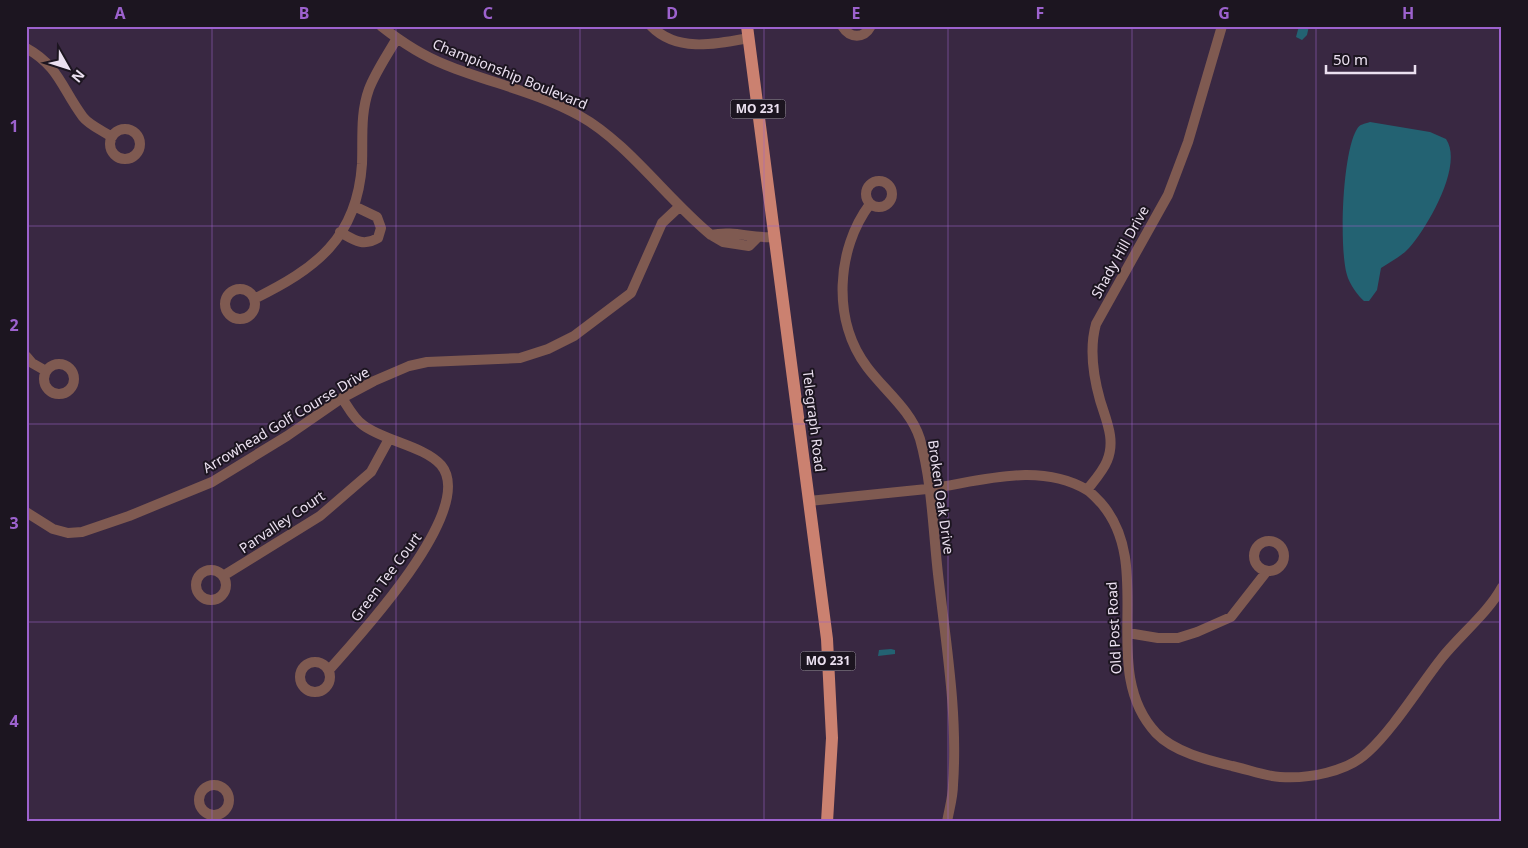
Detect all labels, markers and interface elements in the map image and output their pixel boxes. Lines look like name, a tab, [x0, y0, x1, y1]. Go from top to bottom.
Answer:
text: A	[114, 2, 126, 24]
text: B	[299, 2, 309, 24]
text: C	[483, 2, 493, 24]
text: D	[666, 2, 678, 24]
text: E	[852, 2, 861, 24]
text: F	[1036, 2, 1044, 24]
text: G	[1218, 2, 1230, 24]
text: H	[1402, 2, 1414, 24]
street label: Championship Boulevard	[430, 34, 590, 113]
north arrow	[42, 42, 92, 92]
scale bar	[1326, 42, 1414, 74]
text: 50 m	[1333, 49, 1368, 69]
text: N	[68, 66, 89, 87]
road number: MO 231	[730, 100, 786, 118]
text: 1	[9, 115, 19, 137]
street label: Shady Hill Drive	[1086, 202, 1153, 301]
text: 2	[9, 314, 19, 336]
street label: Arrowhead Golf Course Drive	[199, 362, 373, 477]
street label: Telegraph Road	[799, 369, 830, 473]
street label: Broken Oak Drive	[924, 439, 959, 555]
street label: Parvalley Court	[235, 486, 328, 557]
text: 3	[9, 512, 19, 534]
street label: Green Tee Court	[346, 528, 425, 625]
street label: Old Post Road	[1102, 581, 1125, 675]
road number: MO 231	[800, 651, 856, 670]
text: 4	[9, 710, 19, 732]

